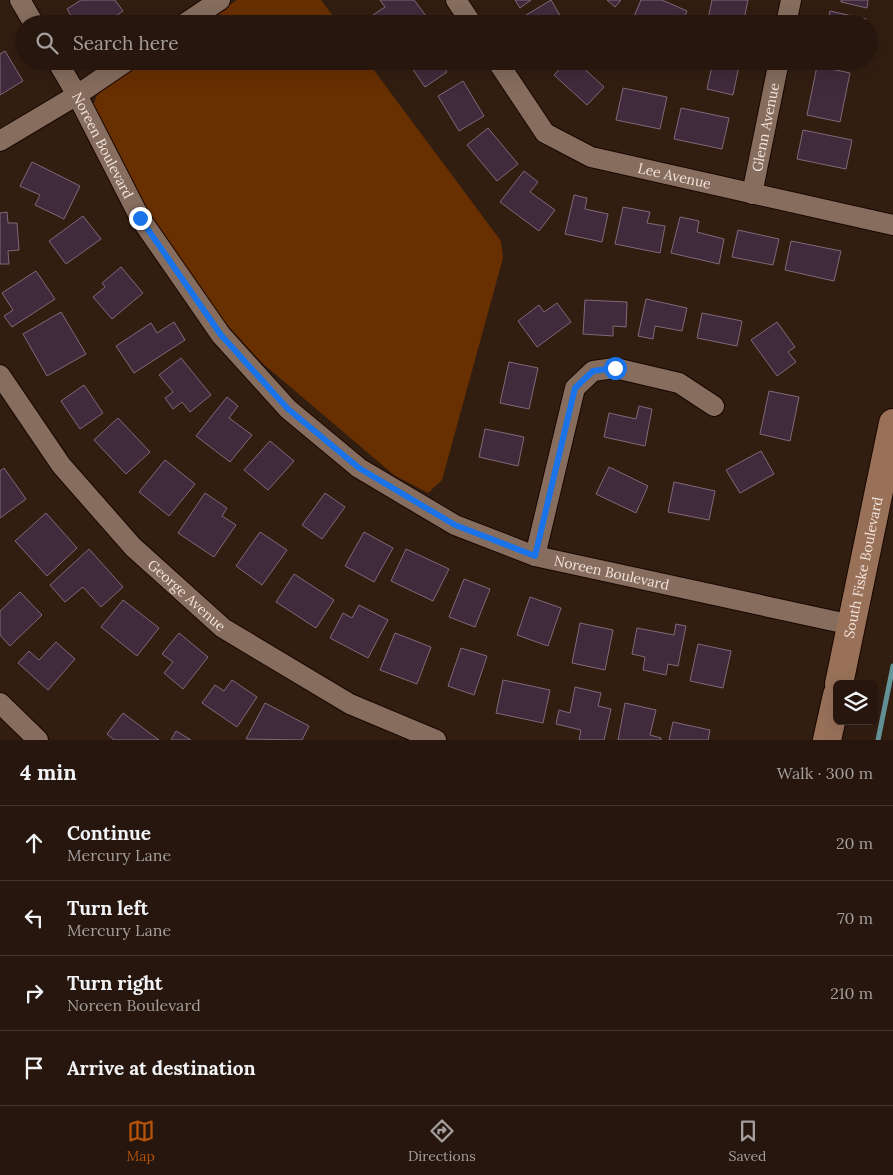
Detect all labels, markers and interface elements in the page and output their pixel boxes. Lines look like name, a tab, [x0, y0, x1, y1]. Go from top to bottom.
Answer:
search box	[15, 15, 878, 70]
icon: search	[33, 29, 61, 57]
text: Search here	[73, 31, 179, 55]
street label: Glenn Avenue	[748, 81, 783, 173]
street label: Noreen Boulevard	[68, 89, 137, 202]
street label: Lee Avenue	[636, 159, 713, 193]
route end	[129, 207, 152, 230]
route start	[604, 357, 627, 380]
street label: South Fiske Boulevard	[840, 495, 886, 640]
street label: Noreen Boulevard	[553, 551, 671, 594]
street label: George Avenue	[144, 556, 230, 635]
map controls	[833, 680, 878, 725]
button: layers	[833, 680, 878, 725]
text: 4 min	[20, 759, 77, 786]
text: Walk · 300 m	[777, 763, 873, 783]
text: Continue	[67, 821, 151, 845]
icon: ahead	[20, 829, 48, 857]
text: 20 m	[836, 833, 873, 853]
text: Mercury Lane	[67, 845, 171, 865]
text: Turn left	[67, 896, 148, 920]
icon: left	[20, 904, 48, 932]
text: 70 m	[837, 908, 873, 928]
text: Mercury Lane	[67, 920, 171, 940]
text: Turn right	[67, 971, 163, 995]
icon: right	[20, 979, 48, 1007]
text: 210 m	[830, 983, 873, 1003]
text: Noreen Boulevard	[67, 995, 201, 1015]
icon: arrive	[20, 1054, 48, 1082]
text: Arrive at destination	[67, 1056, 256, 1080]
tab: Map	[126, 1117, 155, 1165]
tab: Directions	[408, 1117, 476, 1165]
tab: Saved	[729, 1117, 767, 1165]

